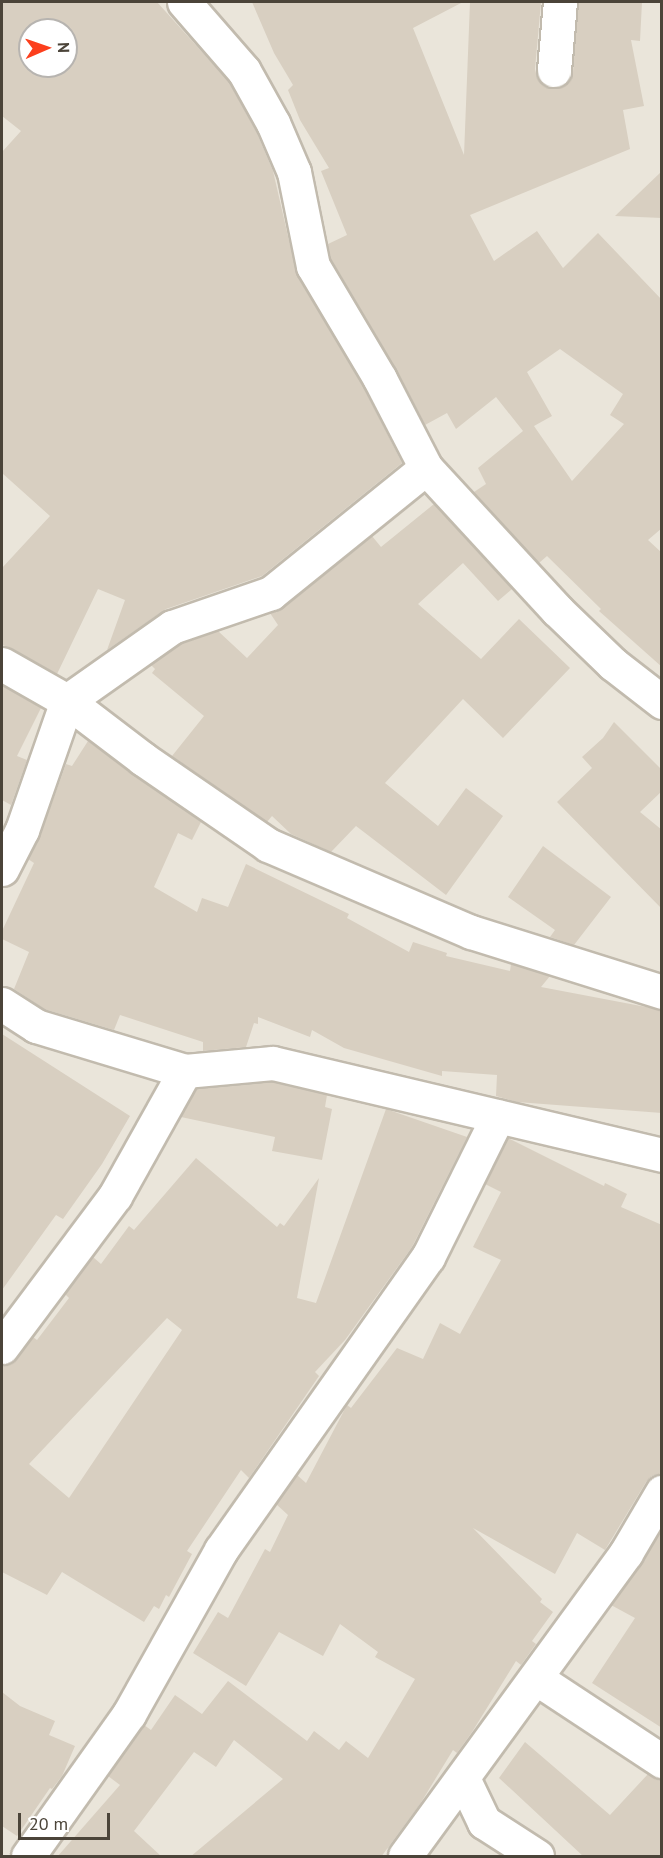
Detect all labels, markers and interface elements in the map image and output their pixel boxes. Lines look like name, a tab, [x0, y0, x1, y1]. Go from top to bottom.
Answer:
north arrow	[18, 18, 78, 78]
text: N	[54, 42, 74, 53]
scale bar	[21, 1801, 112, 1839]
text: 20 m	[29, 1812, 68, 1835]

